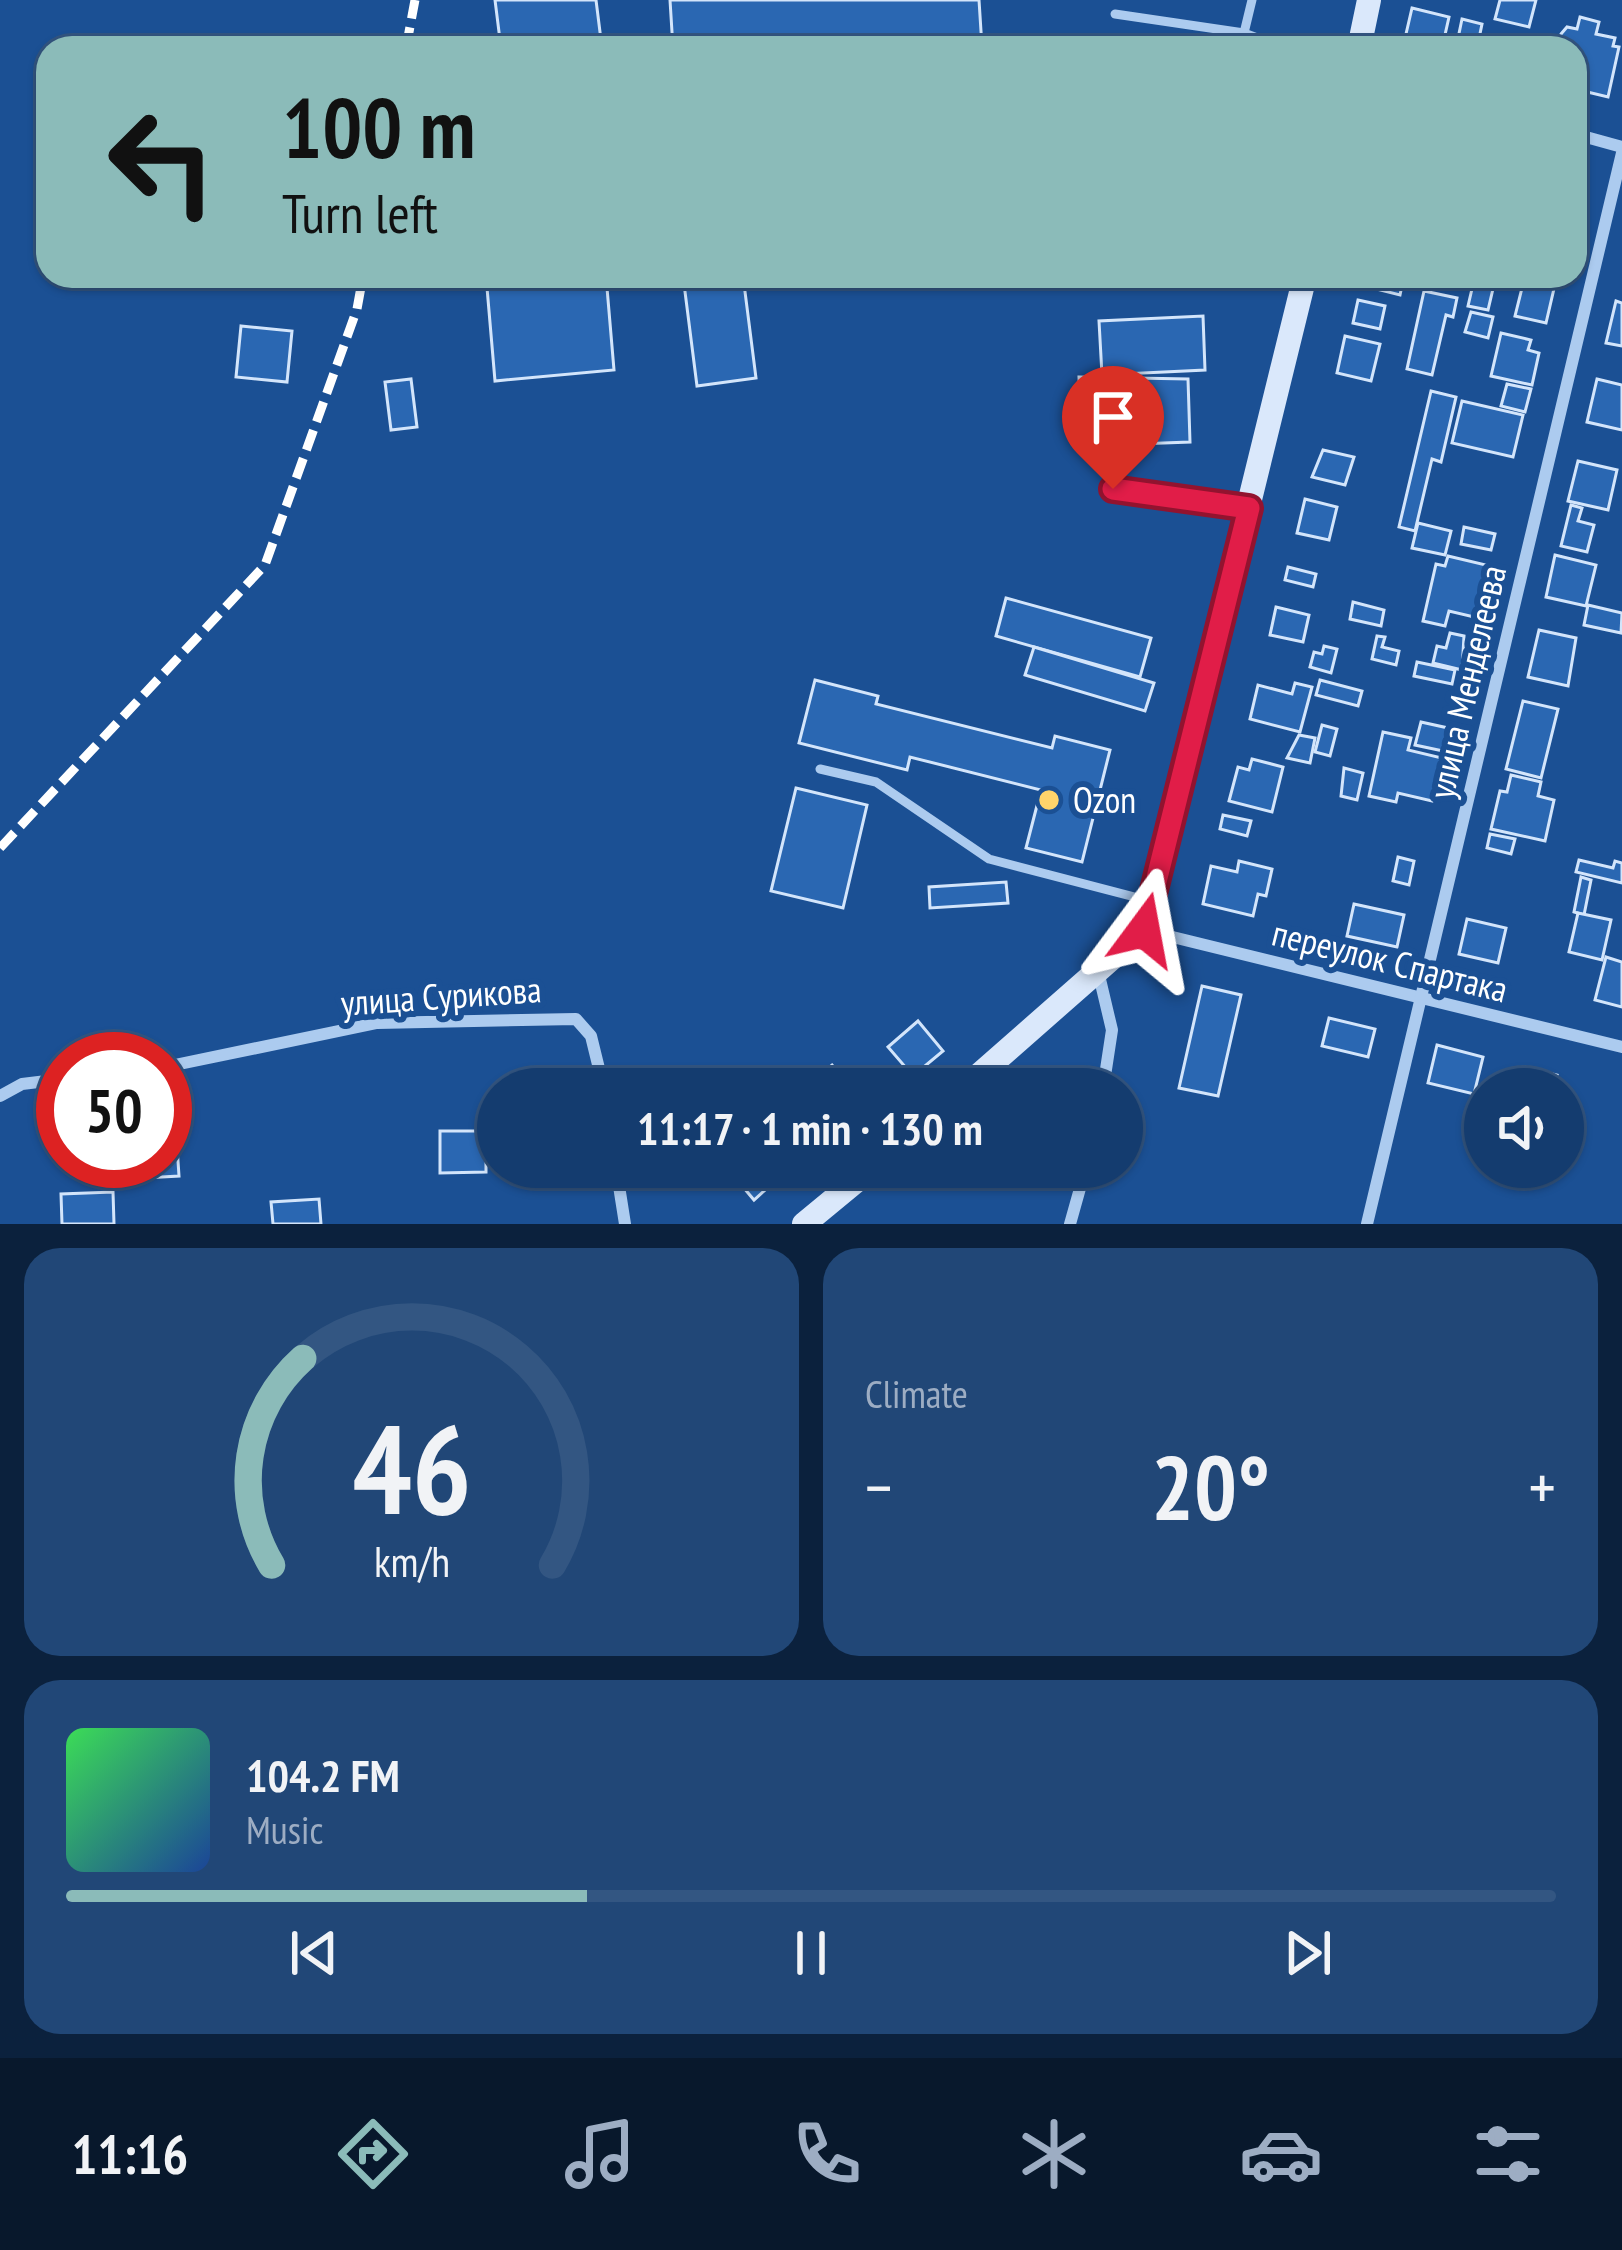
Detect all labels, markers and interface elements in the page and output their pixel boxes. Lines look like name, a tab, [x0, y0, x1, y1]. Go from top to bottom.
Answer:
text: 100 m	[282, 72, 475, 181]
icon: left	[84, 84, 240, 240]
text: Turn left	[282, 178, 438, 248]
pin	[1062, 366, 1164, 489]
icon: arrive	[1080, 384, 1146, 450]
street label: улица Менделеева	[1417, 561, 1516, 803]
place label: Ozon	[1073, 776, 1136, 823]
marker: Ozon	[1036, 787, 1062, 813]
position arrow	[1081, 867, 1207, 993]
street label: переулок Спартака	[1267, 909, 1513, 1012]
street label: улица Сурикова	[339, 965, 543, 1026]
speed limit sign: 50	[36, 1032, 192, 1188]
map controls	[1464, 1068, 1584, 1188]
button: sound	[1464, 1068, 1584, 1188]
text: 11:17 · 1 min · 130 m	[637, 1099, 983, 1157]
text: Climate	[865, 1368, 968, 1419]
text: 46	[352, 1387, 471, 1548]
text: 20°	[1151, 1428, 1270, 1545]
text: −	[865, 1444, 892, 1529]
text: +	[1529, 1444, 1556, 1529]
text: km/h	[373, 1533, 450, 1589]
text: 104.2 FM	[246, 1746, 400, 1804]
text: Music	[246, 1804, 323, 1855]
icon: previous	[281, 1920, 347, 1986]
icon: pause	[778, 1920, 844, 1986]
icon: next	[1275, 1920, 1341, 1986]
icon: directions	[331, 2112, 415, 2196]
icon: music	[558, 2112, 642, 2196]
icon: phone	[785, 2112, 869, 2196]
icon: climate	[1012, 2112, 1096, 2196]
icon: car	[1239, 2112, 1323, 2196]
icon: filters	[1466, 2112, 1550, 2196]
text: 11:16	[72, 2119, 188, 2189]

